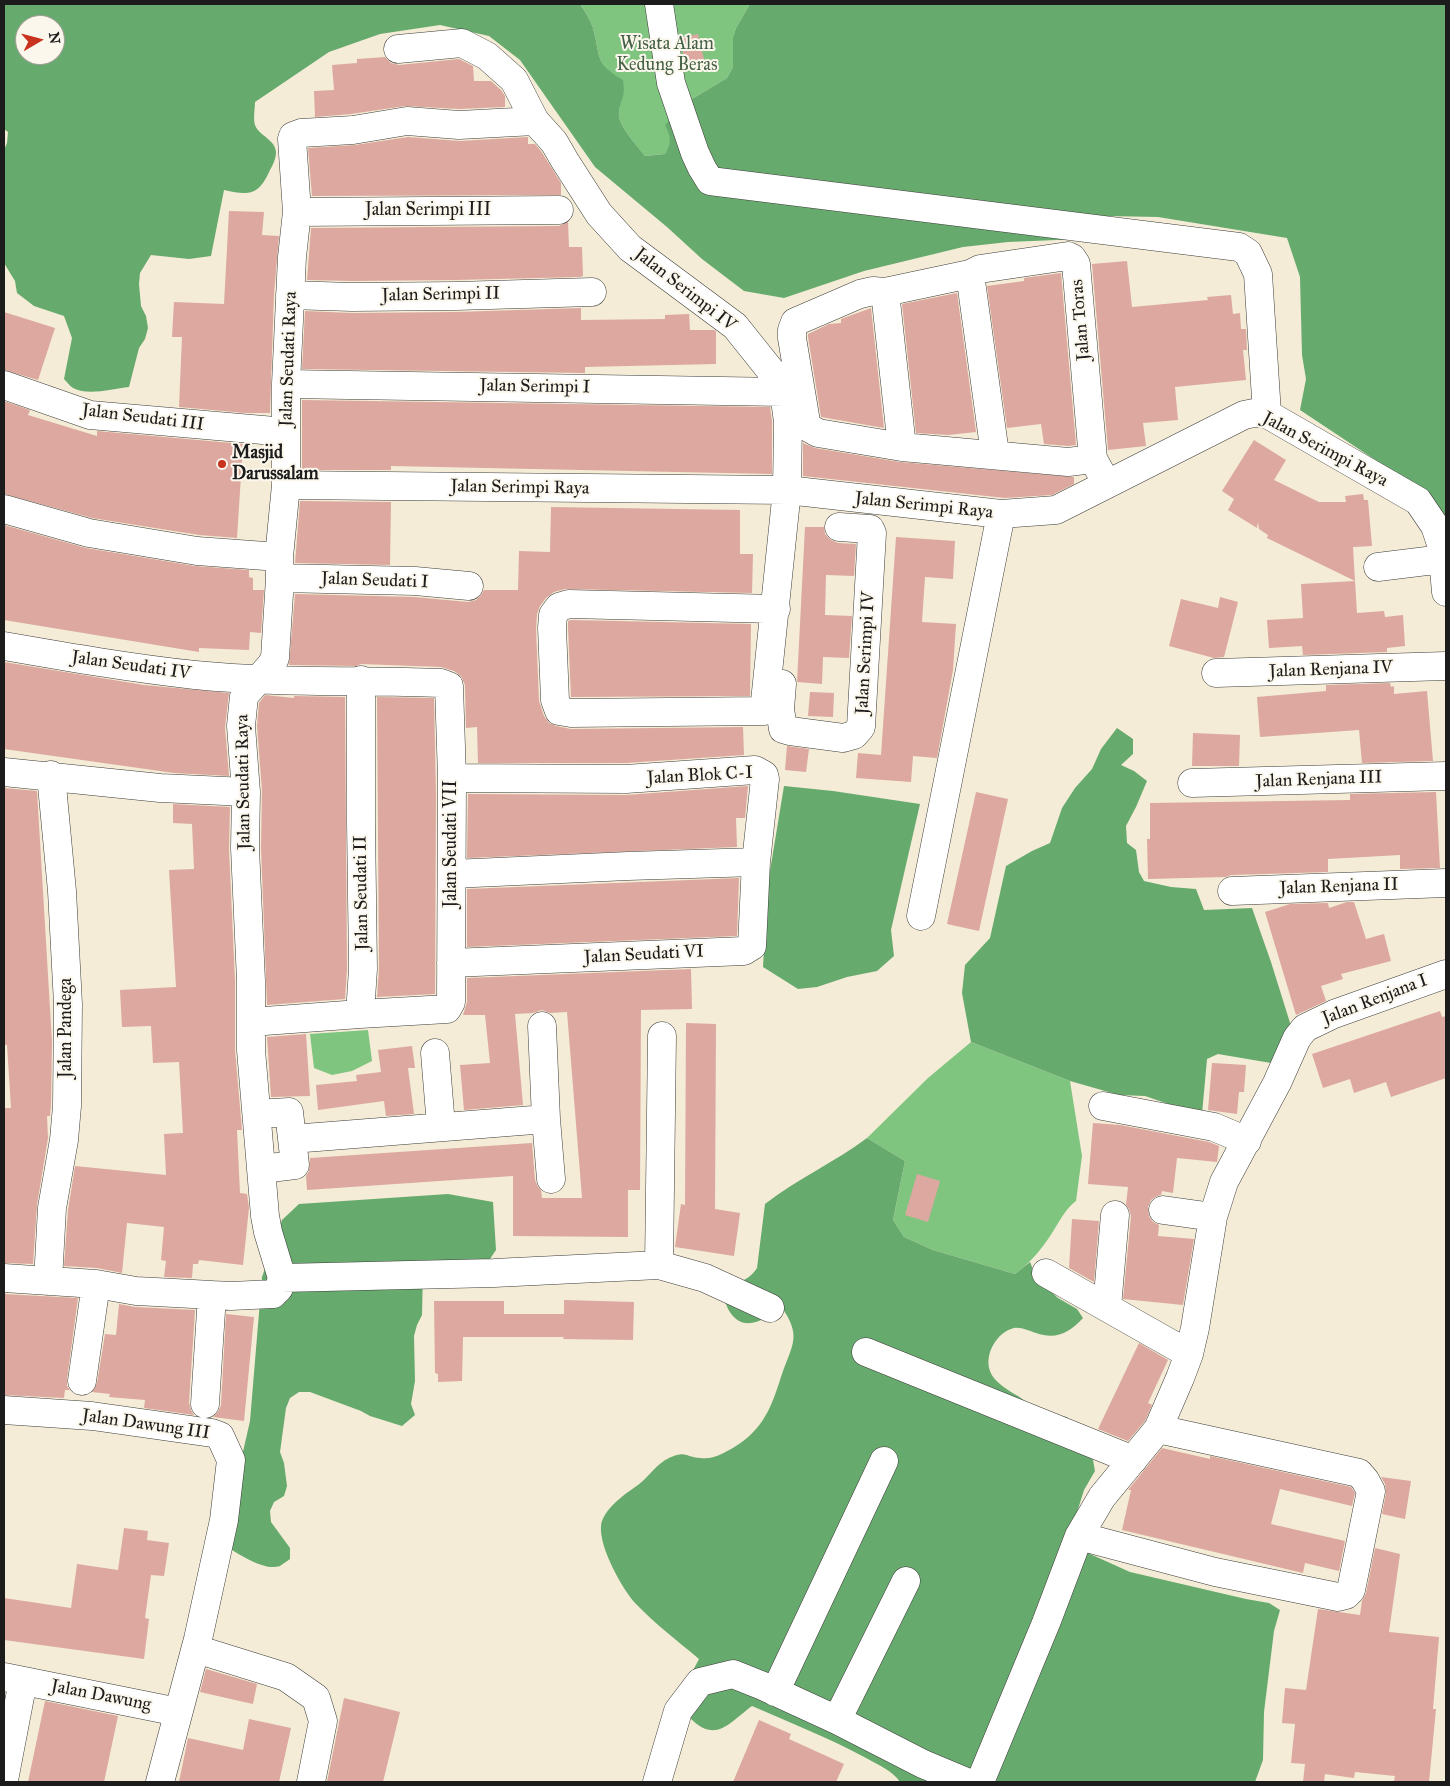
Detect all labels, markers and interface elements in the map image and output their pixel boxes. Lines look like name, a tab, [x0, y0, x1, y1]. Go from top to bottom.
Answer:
north arrow	[15, 15, 65, 65]
text: N	[45, 31, 64, 45]
park label: Wisata Alam Kedung Beras	[616, 34, 718, 76]
street label: Jalan Serimpi III	[365, 200, 491, 222]
street label: Jalan Serimpi IV	[630, 244, 740, 336]
street label: Jalan Toras	[1067, 278, 1095, 362]
street label: Jalan Serimpi II	[382, 283, 500, 307]
street label: Jalan Seudati Raya	[276, 291, 302, 427]
street label: Jalan Serimpi I	[479, 375, 591, 399]
street label: Jalan Seudati III	[81, 400, 205, 436]
street label: Jalan Serimpi Raya	[1259, 408, 1391, 492]
place label: Masjid Darussalam	[232, 443, 319, 486]
marker: Masjid Darussalam	[216, 458, 228, 470]
street label: Jalan Serimpi Raya	[450, 476, 590, 500]
street label: Jalan Serimpi Raya	[854, 488, 994, 524]
street label: Jalan Seudati I	[321, 568, 429, 594]
street label: Jalan Serimpi IV	[852, 591, 880, 715]
street label: Jalan Seudati IV	[70, 647, 192, 685]
street label: Jalan Renjana IV	[1269, 657, 1393, 683]
street label: Jalan Seudati Raya	[232, 714, 256, 850]
street label: Jalan Blok C-I	[647, 762, 753, 790]
street label: Jalan Renjana III	[1255, 767, 1383, 793]
street label: Jalan Seudati VII	[441, 780, 463, 908]
street label: Jalan Seudati II	[350, 835, 374, 951]
street label: Jalan Renjana II	[1279, 874, 1399, 900]
street label: Jalan Seudati VI	[584, 941, 704, 969]
street label: Jalan Renjana I	[1319, 970, 1431, 1030]
street label: Jalan Pandega	[56, 978, 78, 1078]
street label: Jalan Dawung III	[81, 1405, 211, 1445]
street label: Jalan Dawung	[49, 1676, 153, 1716]

